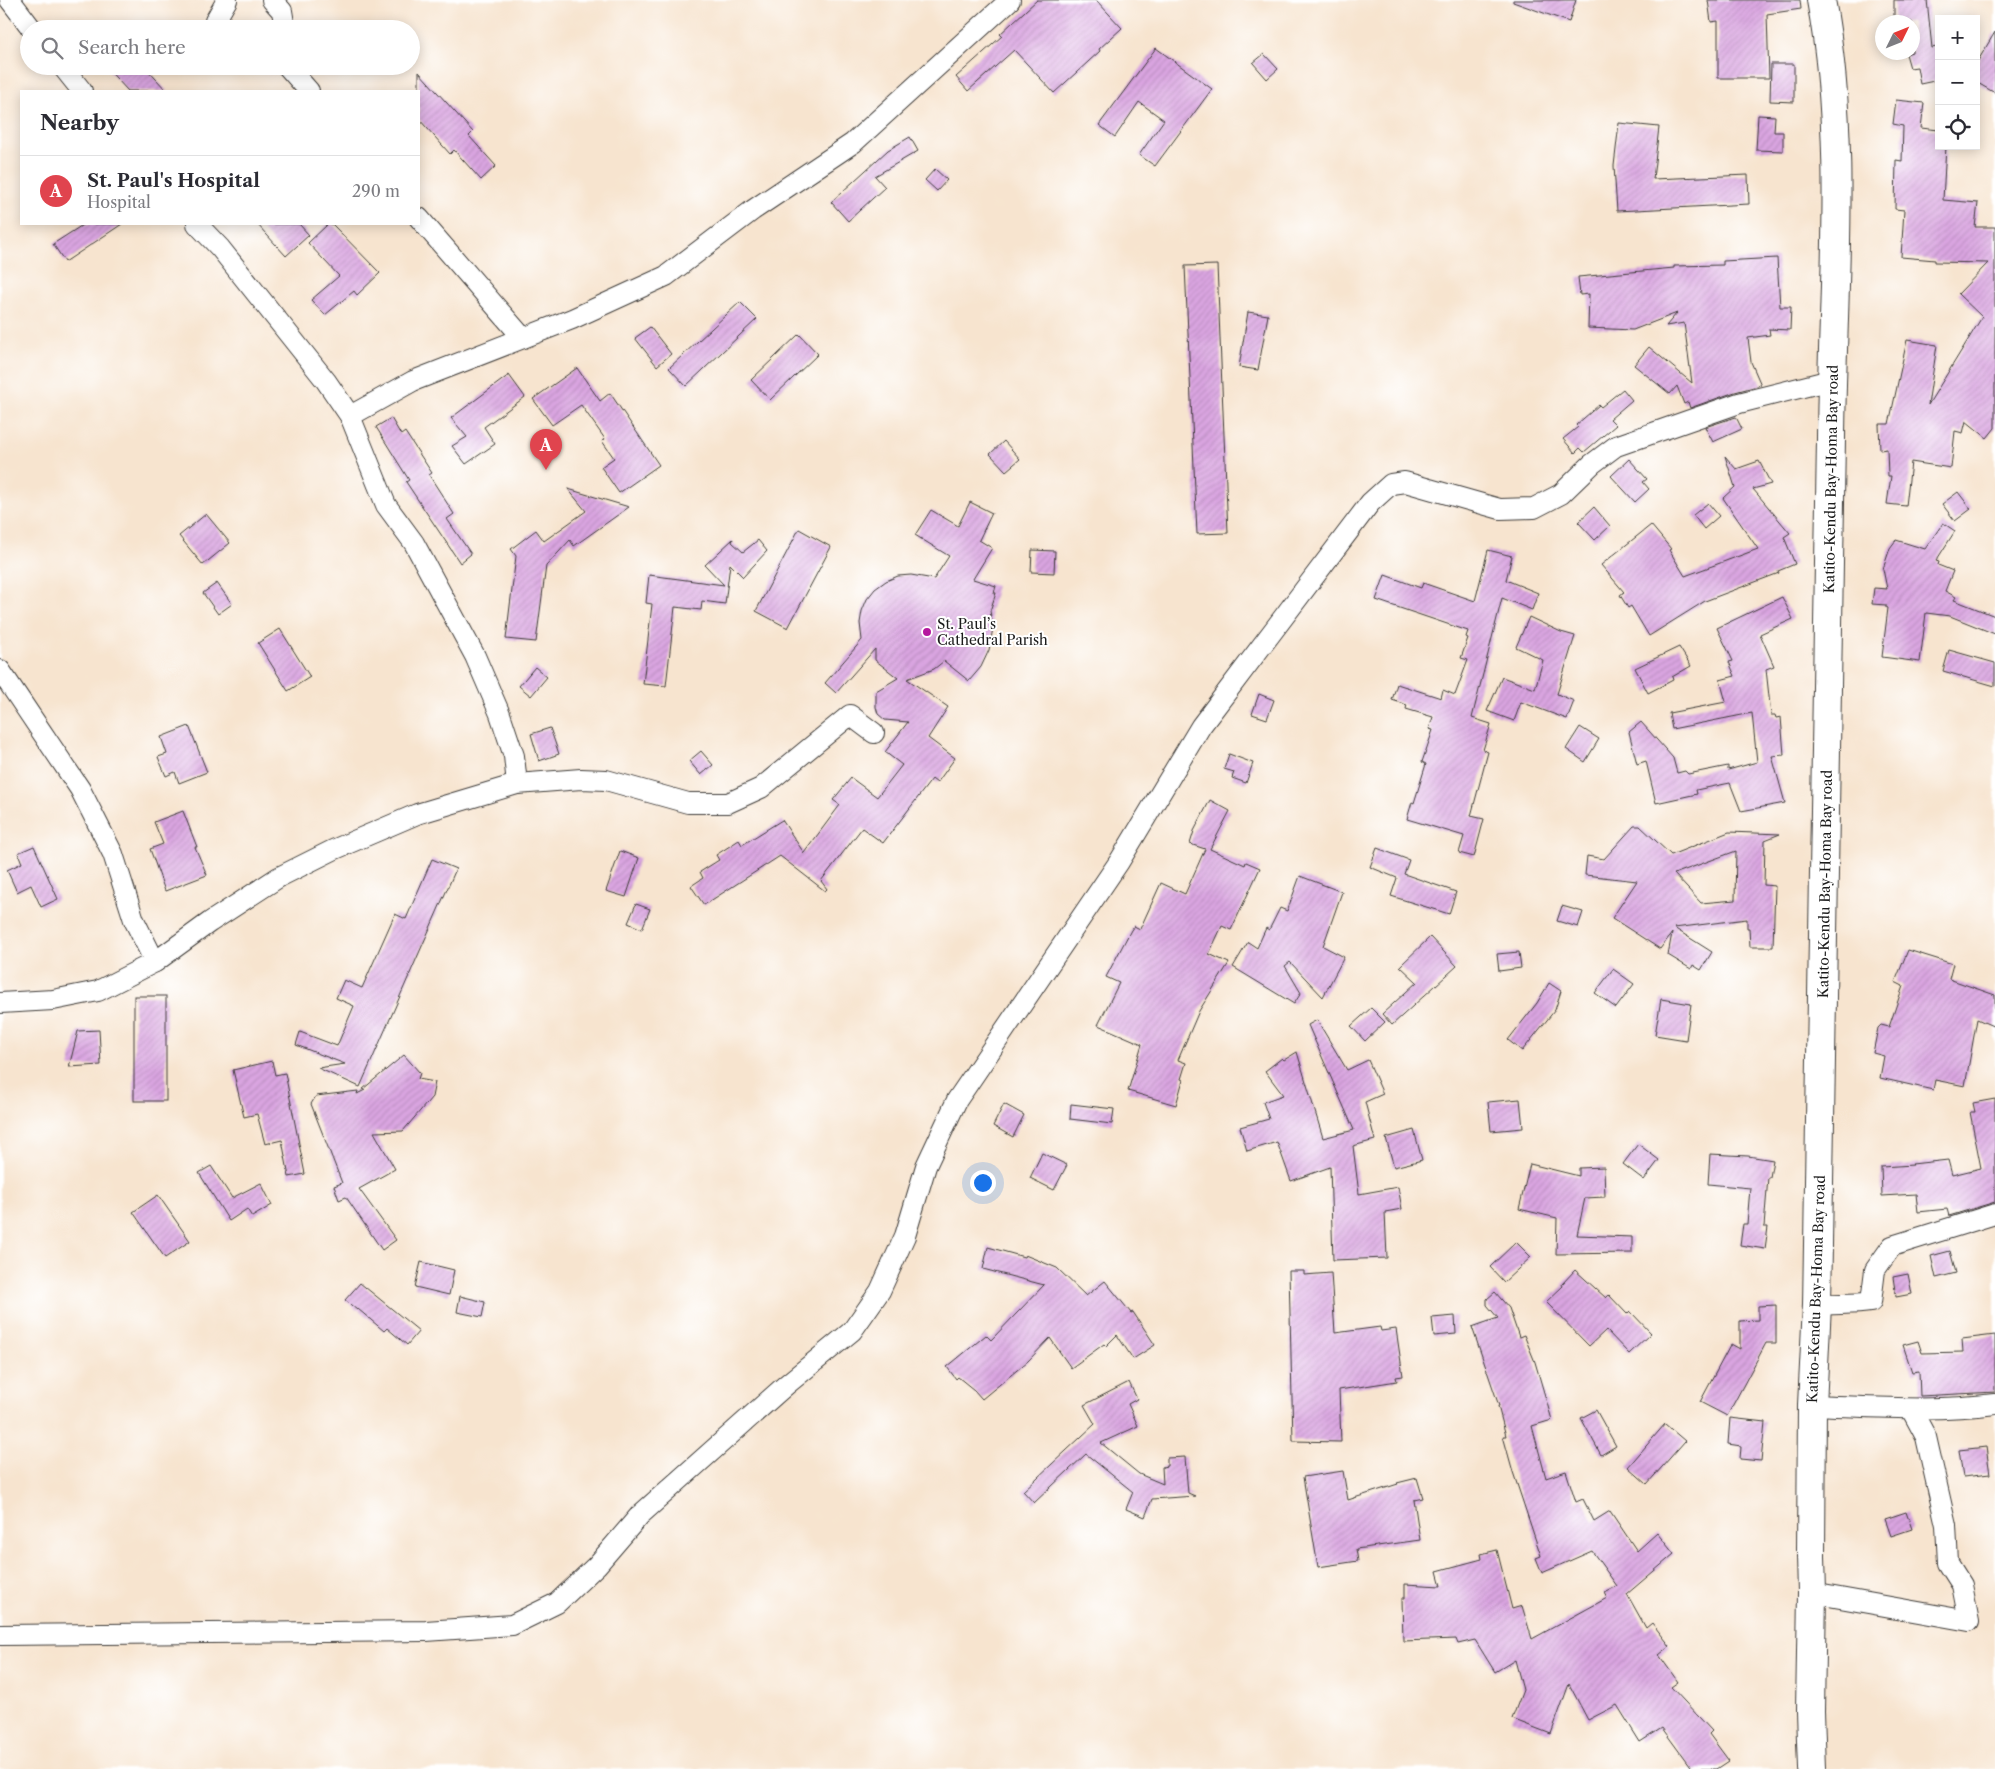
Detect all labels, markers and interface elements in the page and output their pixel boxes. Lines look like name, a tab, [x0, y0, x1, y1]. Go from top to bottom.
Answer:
north arrow	[1875, 15, 1920, 60]
map controls	[1935, 15, 1980, 150]
button: +	[1935, 15, 1980, 60]
search box	[20, 20, 420, 75]
icon: search	[38, 34, 66, 62]
text: Search here	[78, 36, 186, 59]
button: −	[1935, 60, 1980, 105]
button: locate	[1935, 105, 1980, 150]
text: Nearby	[40, 110, 119, 135]
text: St. Paul's Hospital	[87, 169, 260, 192]
text: A	[50, 181, 62, 201]
text: 290 m	[352, 181, 400, 201]
text: Hospital	[87, 192, 151, 212]
street label: Katito-Kendu Bay-Homa Bay road	[1820, 364, 1842, 593]
pin: A	[530, 429, 562, 470]
place label: St. Paul’s Cathedral Parish	[937, 615, 1048, 649]
marker: St. Paul’s Cathedral Parish	[921, 626, 933, 638]
street label: Katito-Kendu Bay-Homa Bay road	[1814, 769, 1836, 998]
your location	[970, 1170, 996, 1196]
street label: Katito-Kendu Bay-Homa Bay road	[1803, 1174, 1829, 1403]

